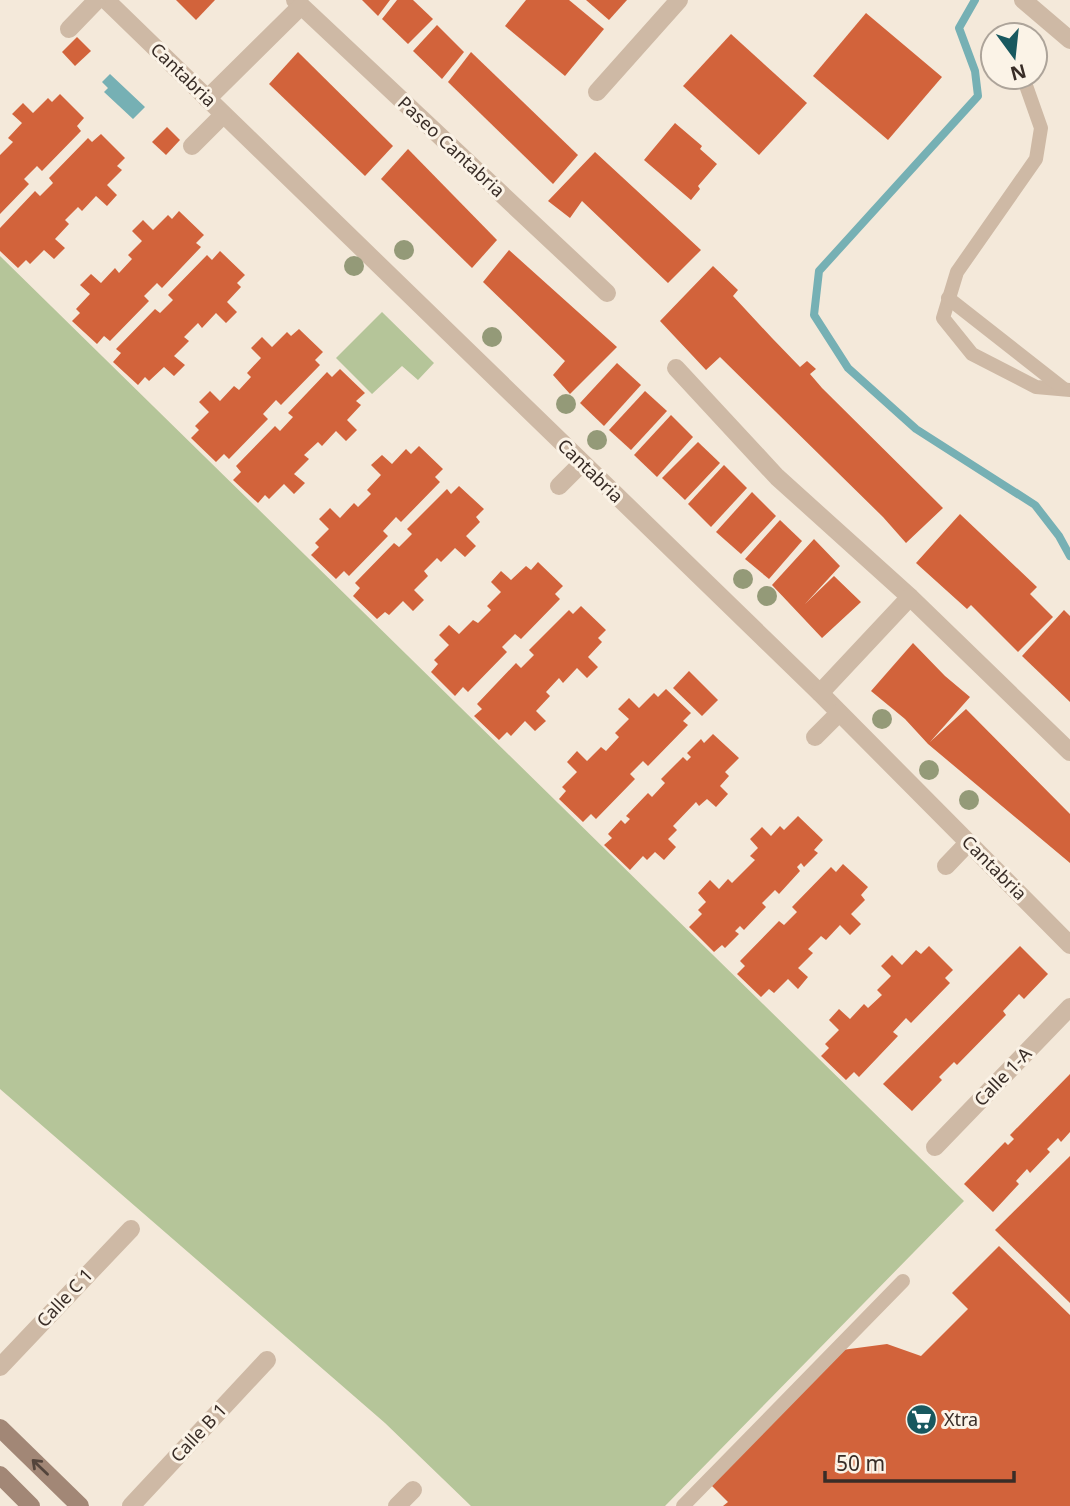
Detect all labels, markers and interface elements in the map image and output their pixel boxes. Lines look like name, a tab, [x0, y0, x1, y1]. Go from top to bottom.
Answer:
north arrow	[979, 21, 1049, 91]
street label: Cantabria	[146, 37, 222, 112]
text: N	[1008, 58, 1029, 87]
street label: Paseo Cantabria	[393, 91, 510, 202]
street label: Cantabria	[553, 433, 629, 508]
street label: Cantabria	[957, 830, 1032, 905]
street label: Calle 1-A	[968, 1041, 1037, 1111]
street label: Calle C 1	[31, 1263, 98, 1332]
street label: Calle B 1	[165, 1398, 232, 1467]
supermarket icon: Xtra	[904, 1403, 938, 1437]
place label: Xtra	[944, 1407, 978, 1431]
scale bar	[825, 1440, 1014, 1484]
text: 50 m	[836, 1449, 885, 1477]
one-way arrow	[32, 1458, 49, 1475]

